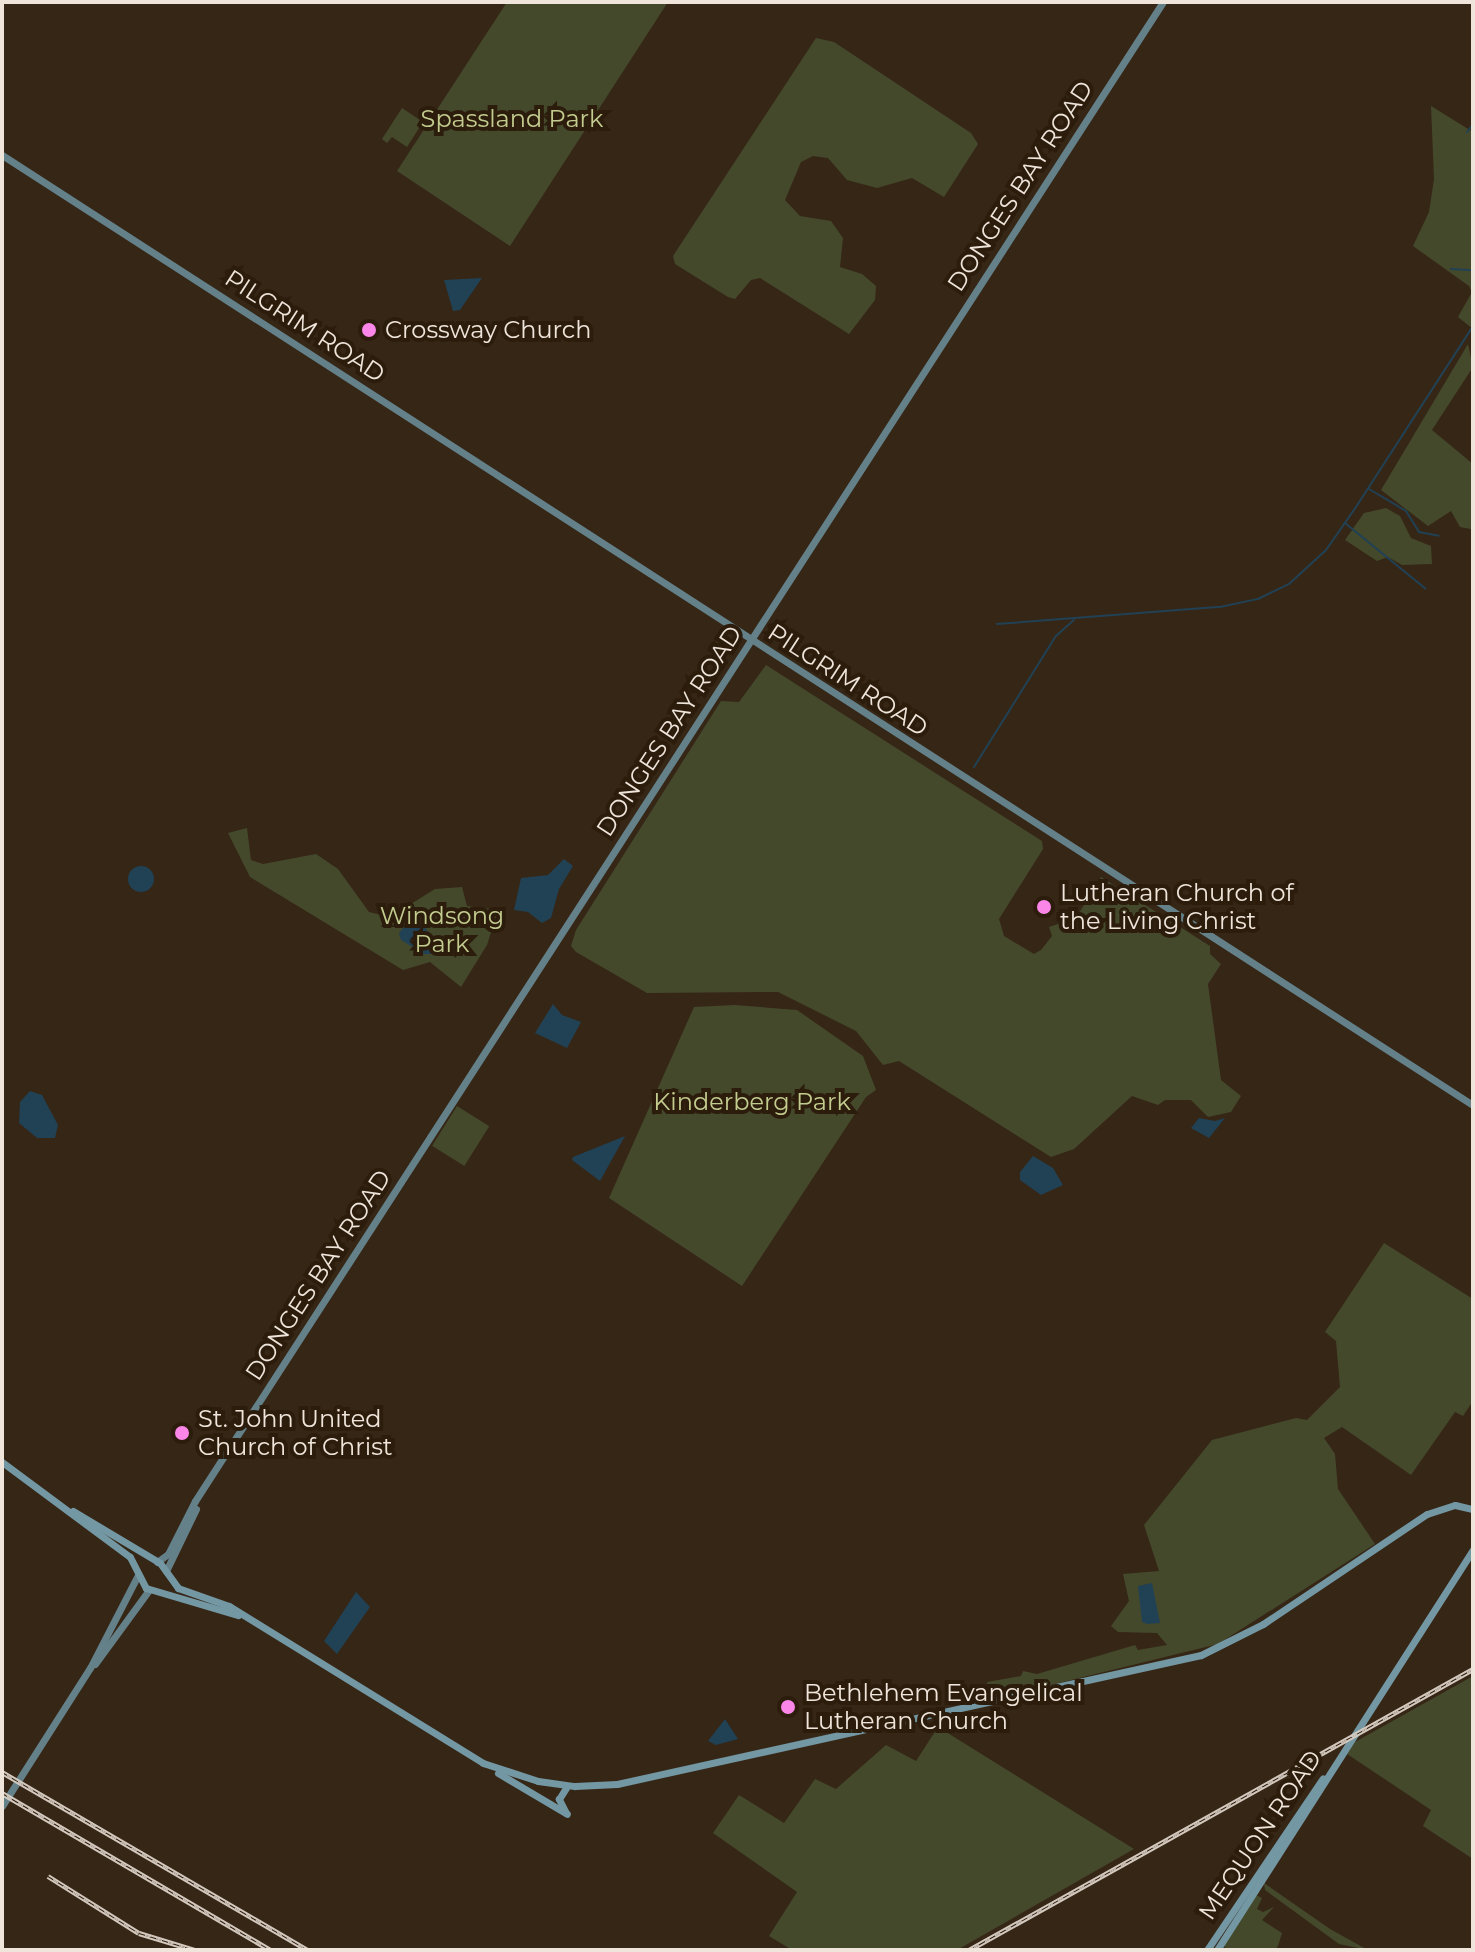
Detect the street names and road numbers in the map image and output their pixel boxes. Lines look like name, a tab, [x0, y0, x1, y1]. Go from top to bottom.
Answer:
street label: DONGES BAY ROAD	[941, 75, 1099, 297]
street label: PILGRIM ROAD	[220, 264, 390, 388]
street label: PILGRIM ROAD	[763, 618, 933, 742]
street label: DONGES BAY ROAD	[590, 620, 748, 842]
street label: DONGES BAY ROAD	[239, 1164, 397, 1386]
street label: MEQUON ROAD	[1193, 1745, 1327, 1925]

